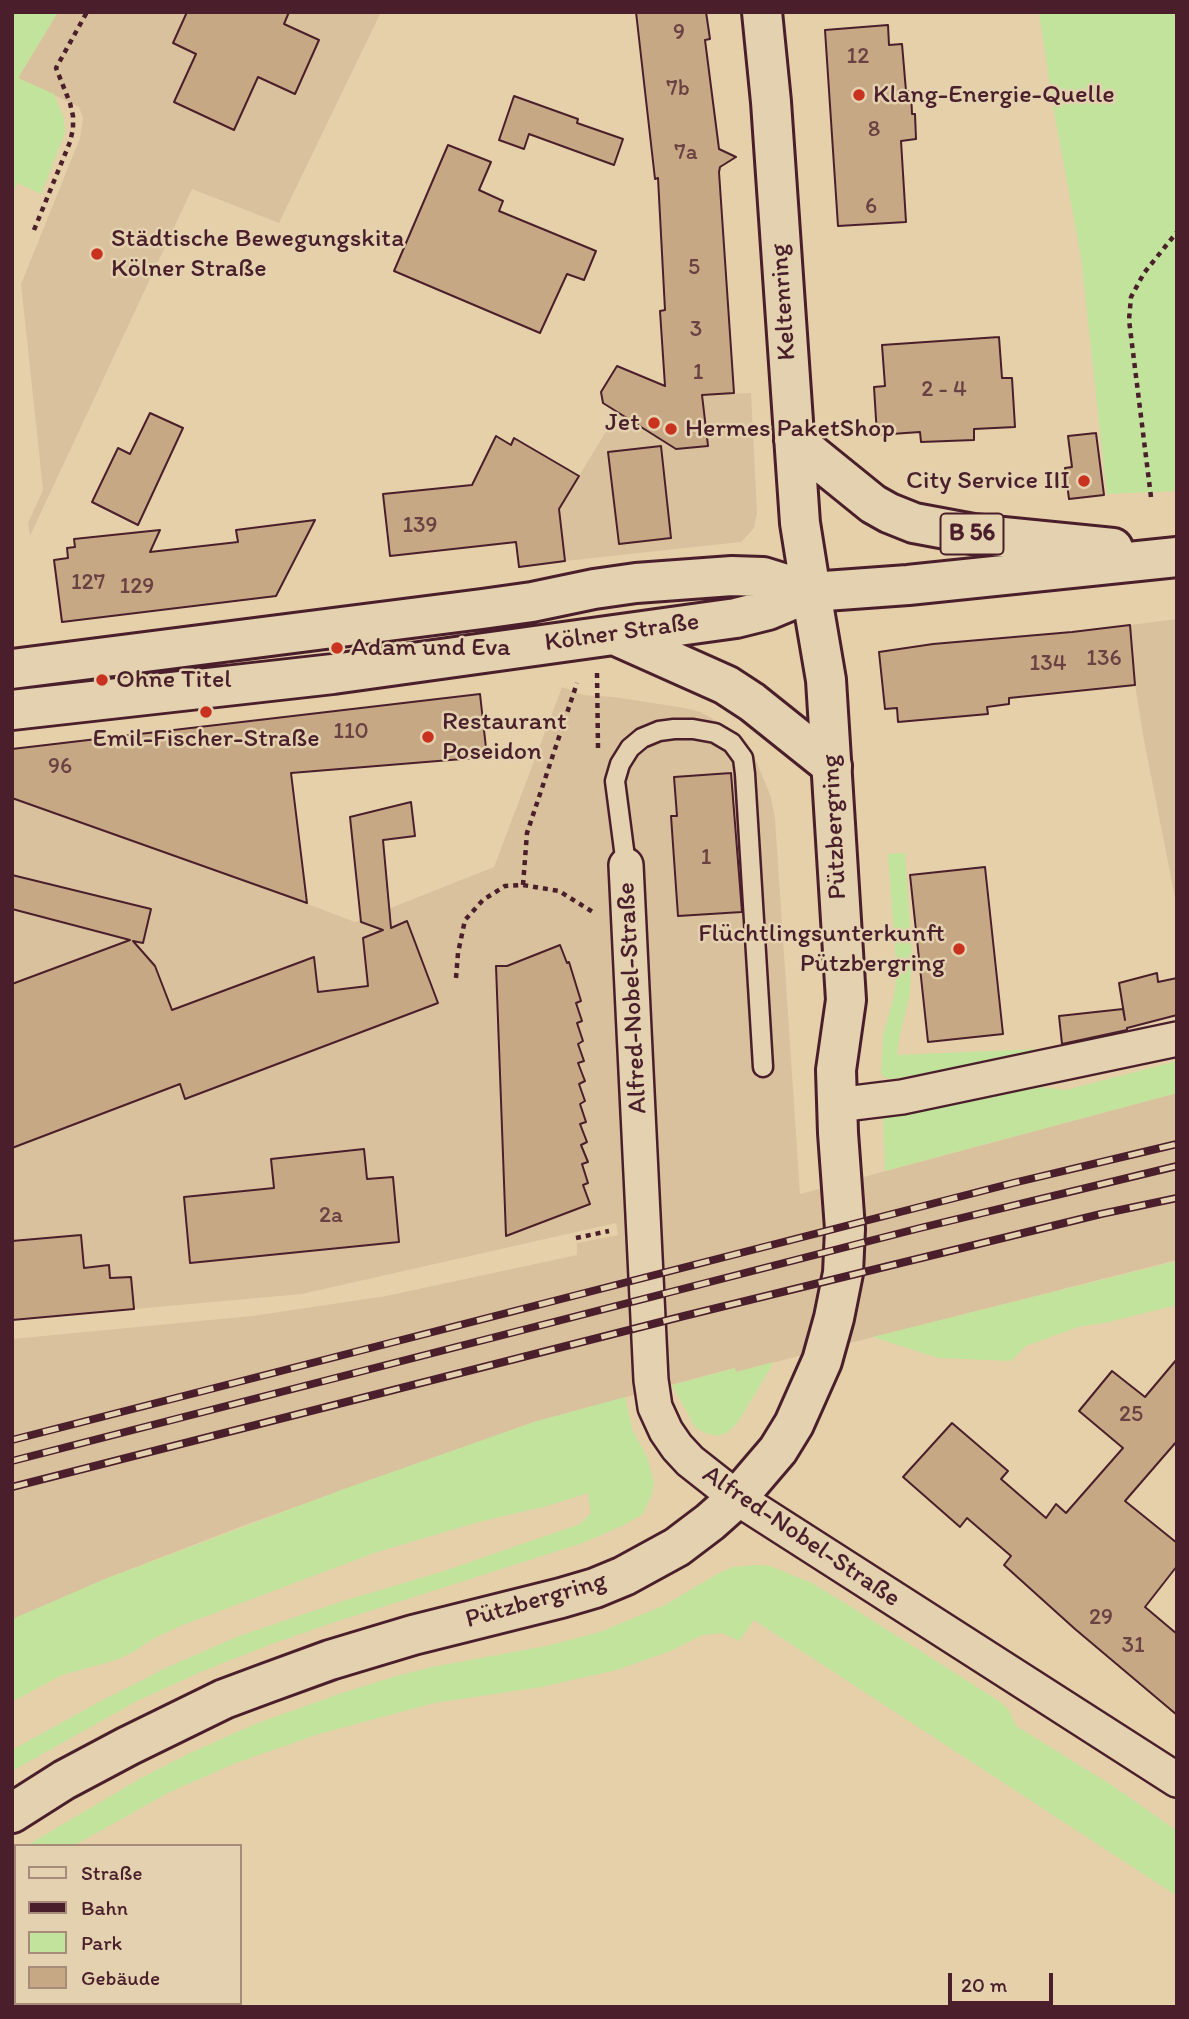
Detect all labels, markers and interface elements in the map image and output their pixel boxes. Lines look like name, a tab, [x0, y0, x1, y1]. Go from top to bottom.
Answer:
house number: 9	[673, 19, 685, 47]
house number: 12	[847, 43, 869, 71]
house number: 7b	[666, 75, 690, 103]
place label: Klang-Energie-Quelle	[873, 79, 1115, 111]
marker: Klang-Energie-Quelle	[851, 87, 867, 103]
house number: 8	[868, 116, 880, 144]
house number: 7a	[674, 139, 698, 167]
house number: 6	[865, 193, 877, 221]
place label: Städtische Bewegungskita Kölner Straße	[111, 223, 404, 284]
street label: Keltenring	[764, 242, 804, 362]
marker: Städtische Bewegungskita Kölner Straße	[89, 246, 105, 262]
house number: 5	[688, 254, 700, 282]
house number: 3	[690, 316, 702, 344]
house number: 1	[693, 359, 703, 387]
house number: 2 - 4	[921, 376, 967, 404]
place label: Jet	[605, 407, 640, 439]
place label: Hermes PaketShop	[685, 413, 895, 445]
marker: Jet	[646, 415, 662, 431]
marker: Hermes PaketShop	[663, 421, 679, 437]
place label: City Service III	[906, 465, 1070, 497]
marker: City Service III	[1076, 473, 1092, 489]
house number: 139	[402, 512, 438, 540]
road number: B 56	[940, 514, 1004, 554]
house number: 127	[71, 569, 105, 597]
house number: 129	[120, 573, 154, 601]
street label: Kölner Straße	[543, 607, 701, 659]
place label: Adam und Eva	[351, 632, 511, 664]
marker: Adam und Eva	[329, 640, 345, 656]
house number: 136	[1086, 645, 1122, 673]
house number: 134	[1029, 650, 1067, 678]
place label: Ohne Titel	[116, 664, 232, 696]
marker: Ohne Titel	[94, 672, 110, 688]
marker: Emil-Fischer-Straße	[198, 704, 214, 720]
place label: Restaurant Poseidon	[442, 706, 567, 768]
house number: 110	[333, 718, 369, 746]
place label: Emil-Fischer-Straße	[92, 723, 320, 755]
marker: Restaurant Poseidon	[420, 729, 436, 745]
house number: 96	[48, 753, 72, 781]
street label: Pützbergring	[816, 754, 854, 900]
house number: 1	[701, 844, 711, 872]
street label: Alfred-Nobel-Straße	[611, 881, 655, 1115]
place label: Flüchtlingsunterkunft Pützbergring	[698, 918, 945, 979]
marker: Flüchtlingsunterkunft Pützbergring	[951, 941, 967, 957]
house number: 2a	[319, 1202, 343, 1230]
house number: 25	[1119, 1401, 1143, 1429]
street label: Alfred-Nobel-Straße	[696, 1459, 906, 1615]
street label: Pützbergring	[462, 1566, 610, 1636]
house number: 29	[1089, 1604, 1113, 1632]
house number: 31	[1121, 1632, 1145, 1660]
legend	[14, 1844, 242, 2005]
text: Straße	[81, 1860, 142, 1885]
text: Bahn	[81, 1895, 128, 1920]
text: Park	[81, 1930, 122, 1955]
scale bar	[951, 1960, 1056, 2004]
text: Gebäude	[81, 1965, 160, 1990]
text: 20 m	[961, 1972, 1007, 1997]

